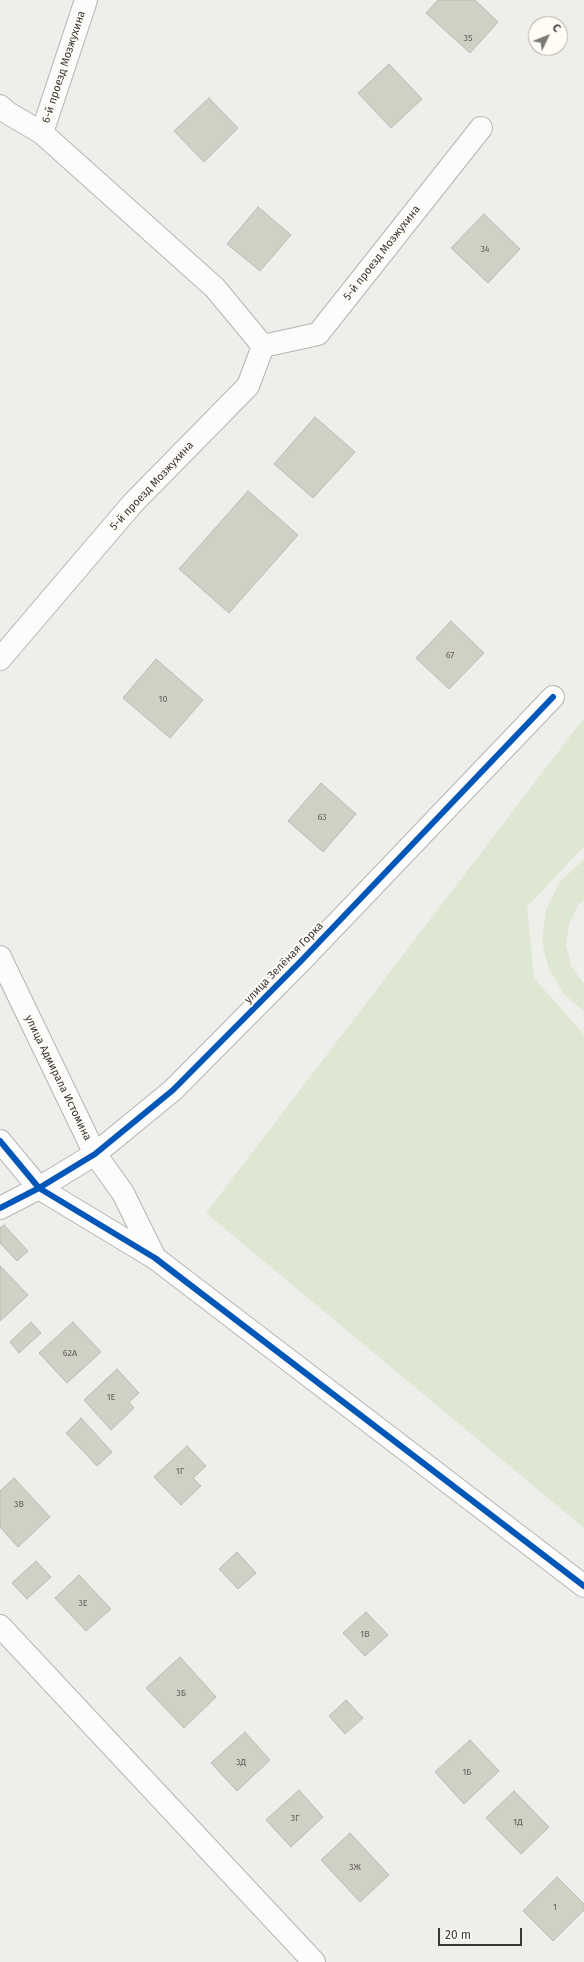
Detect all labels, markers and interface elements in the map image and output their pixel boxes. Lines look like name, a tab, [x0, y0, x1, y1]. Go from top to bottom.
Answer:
street label: 6-й проезд Мозжухина	[40, 9, 88, 125]
north arrow	[528, 16, 568, 56]
text: С	[549, 21, 563, 35]
house number: 35	[464, 33, 472, 43]
street label: 5-й проезд Мозжухина	[341, 203, 423, 303]
house number: 34	[480, 244, 490, 254]
street label: 5-й проезд Мозжухина	[107, 439, 197, 533]
house number: 67	[446, 650, 454, 660]
house number: 10	[159, 694, 167, 704]
house number: 63	[317, 812, 327, 822]
street label: улица Зелёная Горка	[242, 920, 326, 1006]
street label: улица Адмирала Истомина	[22, 1013, 94, 1143]
house number: 62А	[63, 1348, 77, 1358]
house number: 1Е	[107, 1392, 115, 1402]
house number: 1Г	[176, 1466, 184, 1476]
house number: 3В	[14, 1499, 24, 1509]
house number: 3Е	[78, 1598, 88, 1608]
house number: 1В	[360, 1629, 370, 1639]
house number: 3Б	[176, 1688, 186, 1698]
house number: 3Д	[236, 1757, 246, 1767]
house number: 1Б	[462, 1767, 472, 1777]
house number: 3Г	[290, 1813, 300, 1823]
house number: 1Д	[513, 1817, 523, 1827]
house number: 3Ж	[349, 1862, 361, 1872]
house number: 1	[553, 1902, 557, 1912]
scale bar	[440, 1920, 524, 1946]
text: 20 m	[445, 1928, 471, 1942]

